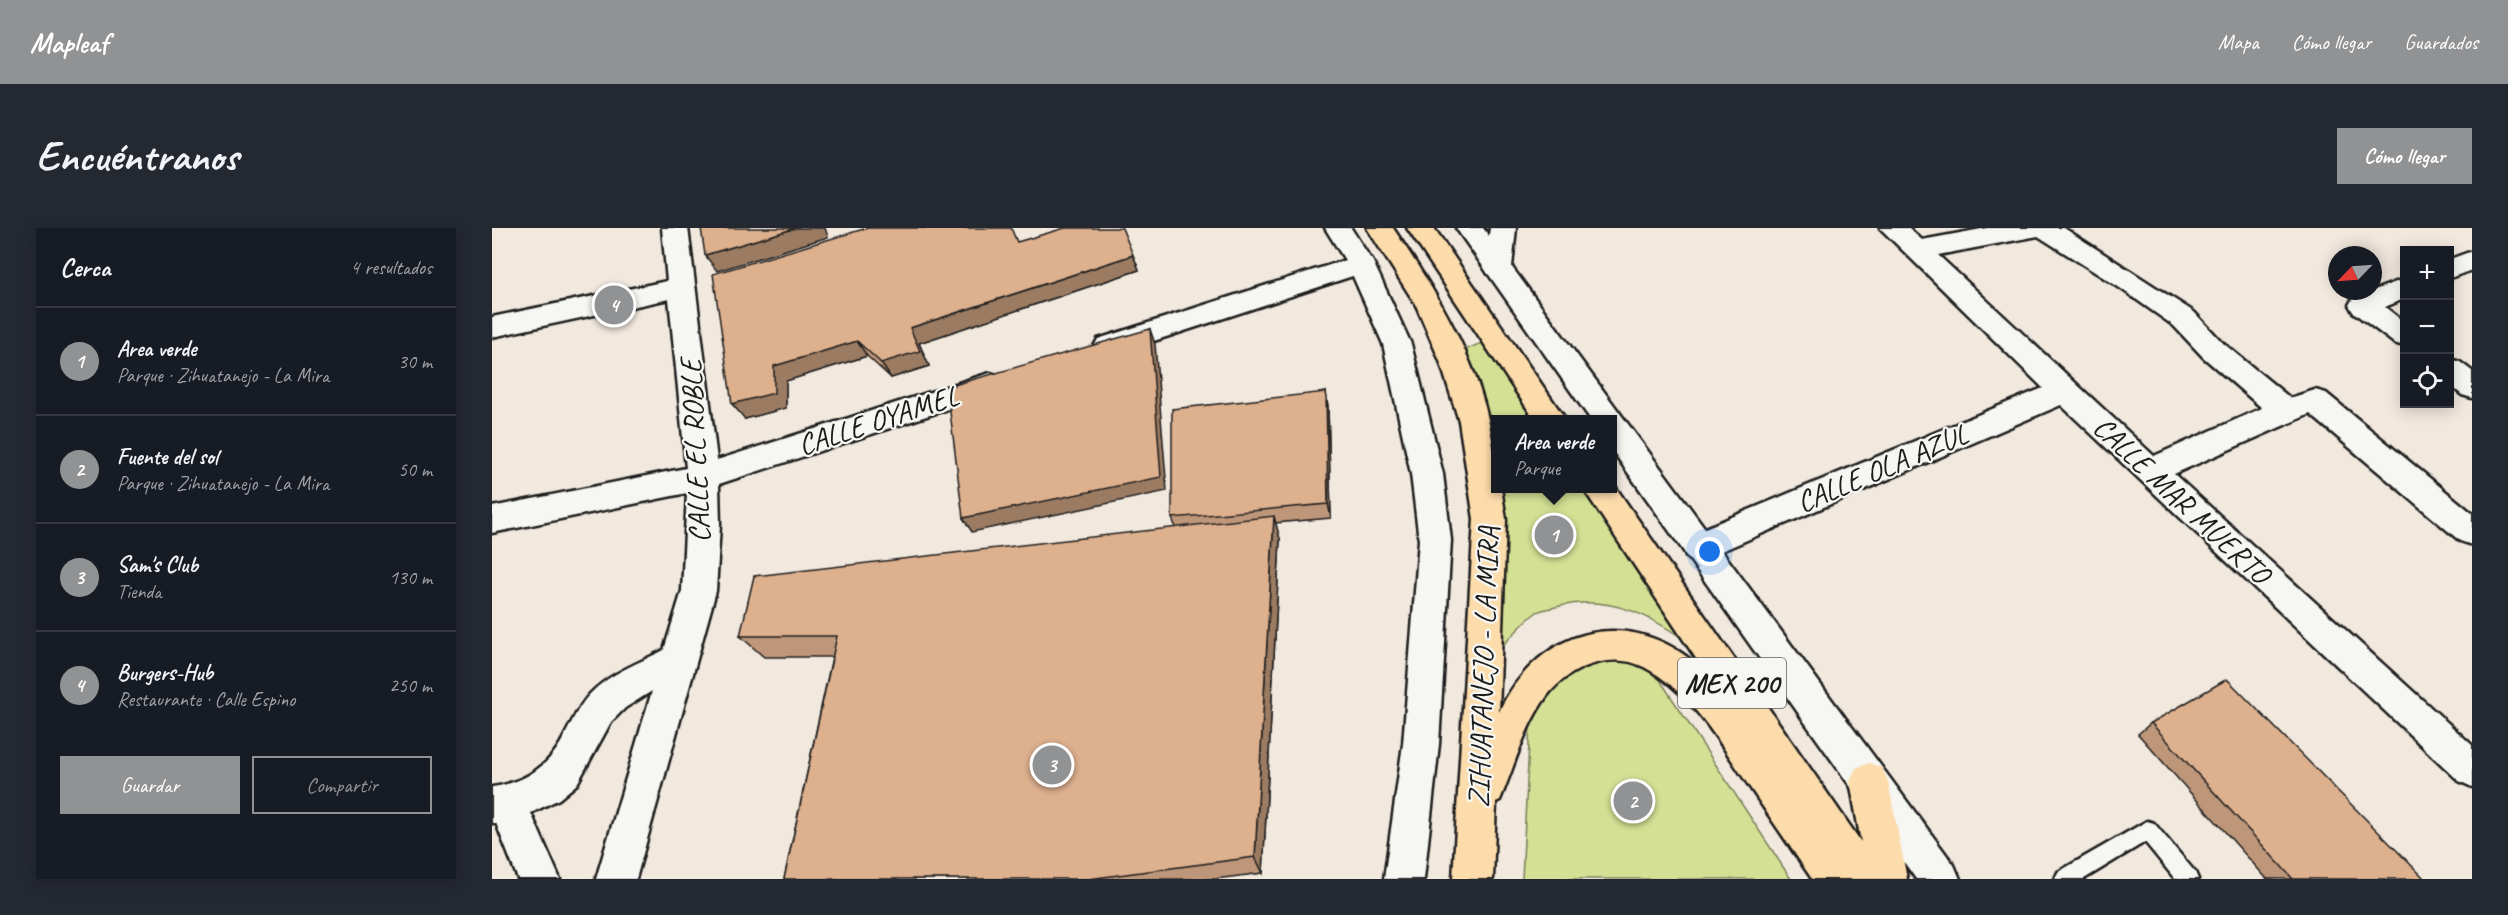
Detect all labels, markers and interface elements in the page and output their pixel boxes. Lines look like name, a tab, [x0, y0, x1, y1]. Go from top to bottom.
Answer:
text: Mapleaf	[30, 25, 108, 60]
text: Mapa	[2218, 29, 2259, 55]
text: Cómo llegar	[2292, 29, 2371, 55]
text: Guardados	[2404, 29, 2478, 55]
button: Cómo llegar	[2337, 128, 2472, 184]
text: Encuéntranos	[36, 130, 238, 183]
north arrow	[2328, 246, 2382, 300]
map controls	[2400, 246, 2454, 408]
button: +	[2400, 246, 2454, 300]
text: Cerca	[60, 251, 110, 284]
text: 4 resultados	[350, 255, 432, 280]
pin: 4	[594, 282, 634, 328]
button: −	[2400, 300, 2454, 354]
text: Area verde	[117, 335, 196, 363]
text: 1	[75, 349, 84, 374]
text: 30 m	[398, 349, 432, 374]
button: locate	[2400, 354, 2454, 408]
street label: CALLE EL ROBLE	[671, 355, 719, 544]
text: Parque · Zihuatanejo - La Mira	[117, 363, 329, 388]
street label: CALLE OYAMEL	[793, 376, 964, 464]
street label: CALLE MAR MUERTO	[2085, 408, 2281, 594]
street label: CALLE OLA AZUL	[1791, 414, 1974, 521]
popup	[1491, 415, 1617, 493]
text: Area verde	[1514, 428, 1594, 456]
text: Fuente del sol	[117, 443, 218, 471]
text: Parque	[1514, 456, 1560, 481]
text: 2	[75, 457, 84, 482]
text: 50 m	[398, 457, 432, 482]
text: Parque · Zihuatanejo - La Mira	[117, 471, 329, 496]
pin: 1	[1534, 512, 1574, 558]
street label: ZIHUATANEJO - LA MIRA	[1459, 525, 1507, 808]
your location	[1695, 537, 1724, 566]
text: Sam's Club	[117, 551, 198, 579]
text: 3	[75, 565, 84, 590]
text: 130 m	[389, 565, 432, 590]
text: Tienda	[117, 579, 161, 604]
road number: MEX 200	[1678, 658, 1786, 708]
text: Burgers-Hub	[117, 659, 213, 687]
text: 4	[75, 673, 84, 698]
text: 250 m	[389, 673, 432, 698]
text: Restaurante · Calle Espino	[117, 687, 295, 712]
pin: 3	[1032, 742, 1072, 788]
button: Guardar	[60, 756, 240, 814]
button: Compartir	[252, 756, 432, 814]
pin: 2	[1614, 778, 1652, 824]

